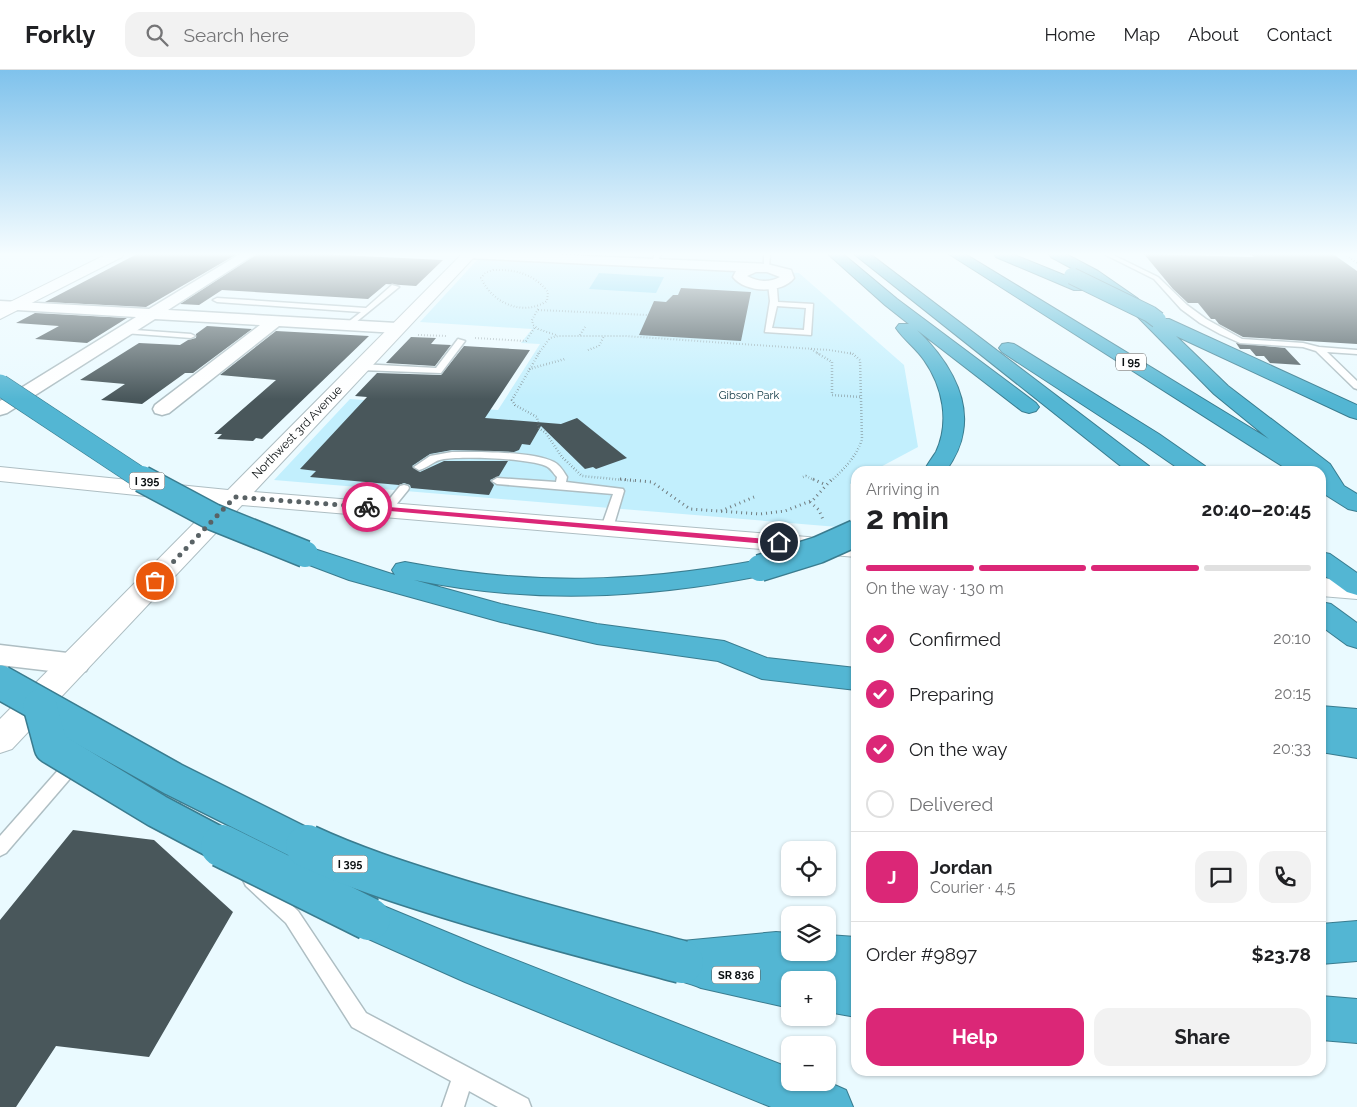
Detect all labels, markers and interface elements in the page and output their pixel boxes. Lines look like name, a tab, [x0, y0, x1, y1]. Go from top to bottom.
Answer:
search box	[125, 12, 475, 57]
text: Forkly	[25, 20, 95, 49]
icon: search	[143, 21, 171, 49]
text: Search here	[183, 24, 289, 46]
text: Home	[1044, 24, 1095, 45]
text: Map	[1123, 24, 1160, 45]
text: About	[1188, 24, 1239, 45]
text: Contact	[1267, 24, 1332, 45]
road number: I 95	[1116, 354, 1146, 370]
street label: Northwest 3rd Avenue	[249, 383, 345, 481]
park label: Gibson Park	[719, 389, 779, 402]
road number: I 395	[130, 472, 164, 490]
text: Arriving in	[866, 480, 940, 499]
courier	[342, 482, 392, 532]
icon: bike	[353, 493, 381, 521]
text: 20:40–20:45	[1202, 498, 1311, 520]
text: 2 min	[866, 499, 949, 536]
pin	[758, 521, 800, 563]
icon: home	[765, 528, 793, 556]
pin	[134, 560, 176, 602]
icon: bag	[141, 567, 169, 595]
text: On the way · 130 m	[866, 579, 1004, 598]
icon: check	[866, 625, 894, 653]
text: Confirmed	[909, 628, 1001, 650]
text: 20:10	[1273, 629, 1311, 648]
icon: check	[866, 680, 894, 708]
text: Preparing	[909, 683, 994, 705]
text: 20:15	[1274, 684, 1311, 703]
icon: check	[866, 735, 894, 763]
text: On the way	[909, 738, 1008, 760]
text: 20:33	[1273, 739, 1311, 758]
text: Delivered	[909, 793, 993, 815]
map controls	[781, 841, 836, 1091]
button: locate	[781, 841, 836, 896]
button: chat	[1195, 851, 1247, 903]
button: phone	[1259, 851, 1311, 903]
road number: I 395	[332, 856, 368, 872]
text: Jordan	[930, 856, 993, 878]
text: J	[887, 866, 897, 888]
text: Courier · 4.5	[930, 878, 1015, 897]
button: layers	[781, 906, 836, 961]
text: Order #9897	[866, 943, 977, 965]
text: $23.78	[1252, 943, 1311, 965]
road number: SR 836	[712, 966, 760, 984]
button: +	[781, 971, 836, 1026]
button: Help	[866, 1008, 1084, 1066]
button: Share	[1094, 1008, 1311, 1066]
button: −	[781, 1036, 836, 1091]

